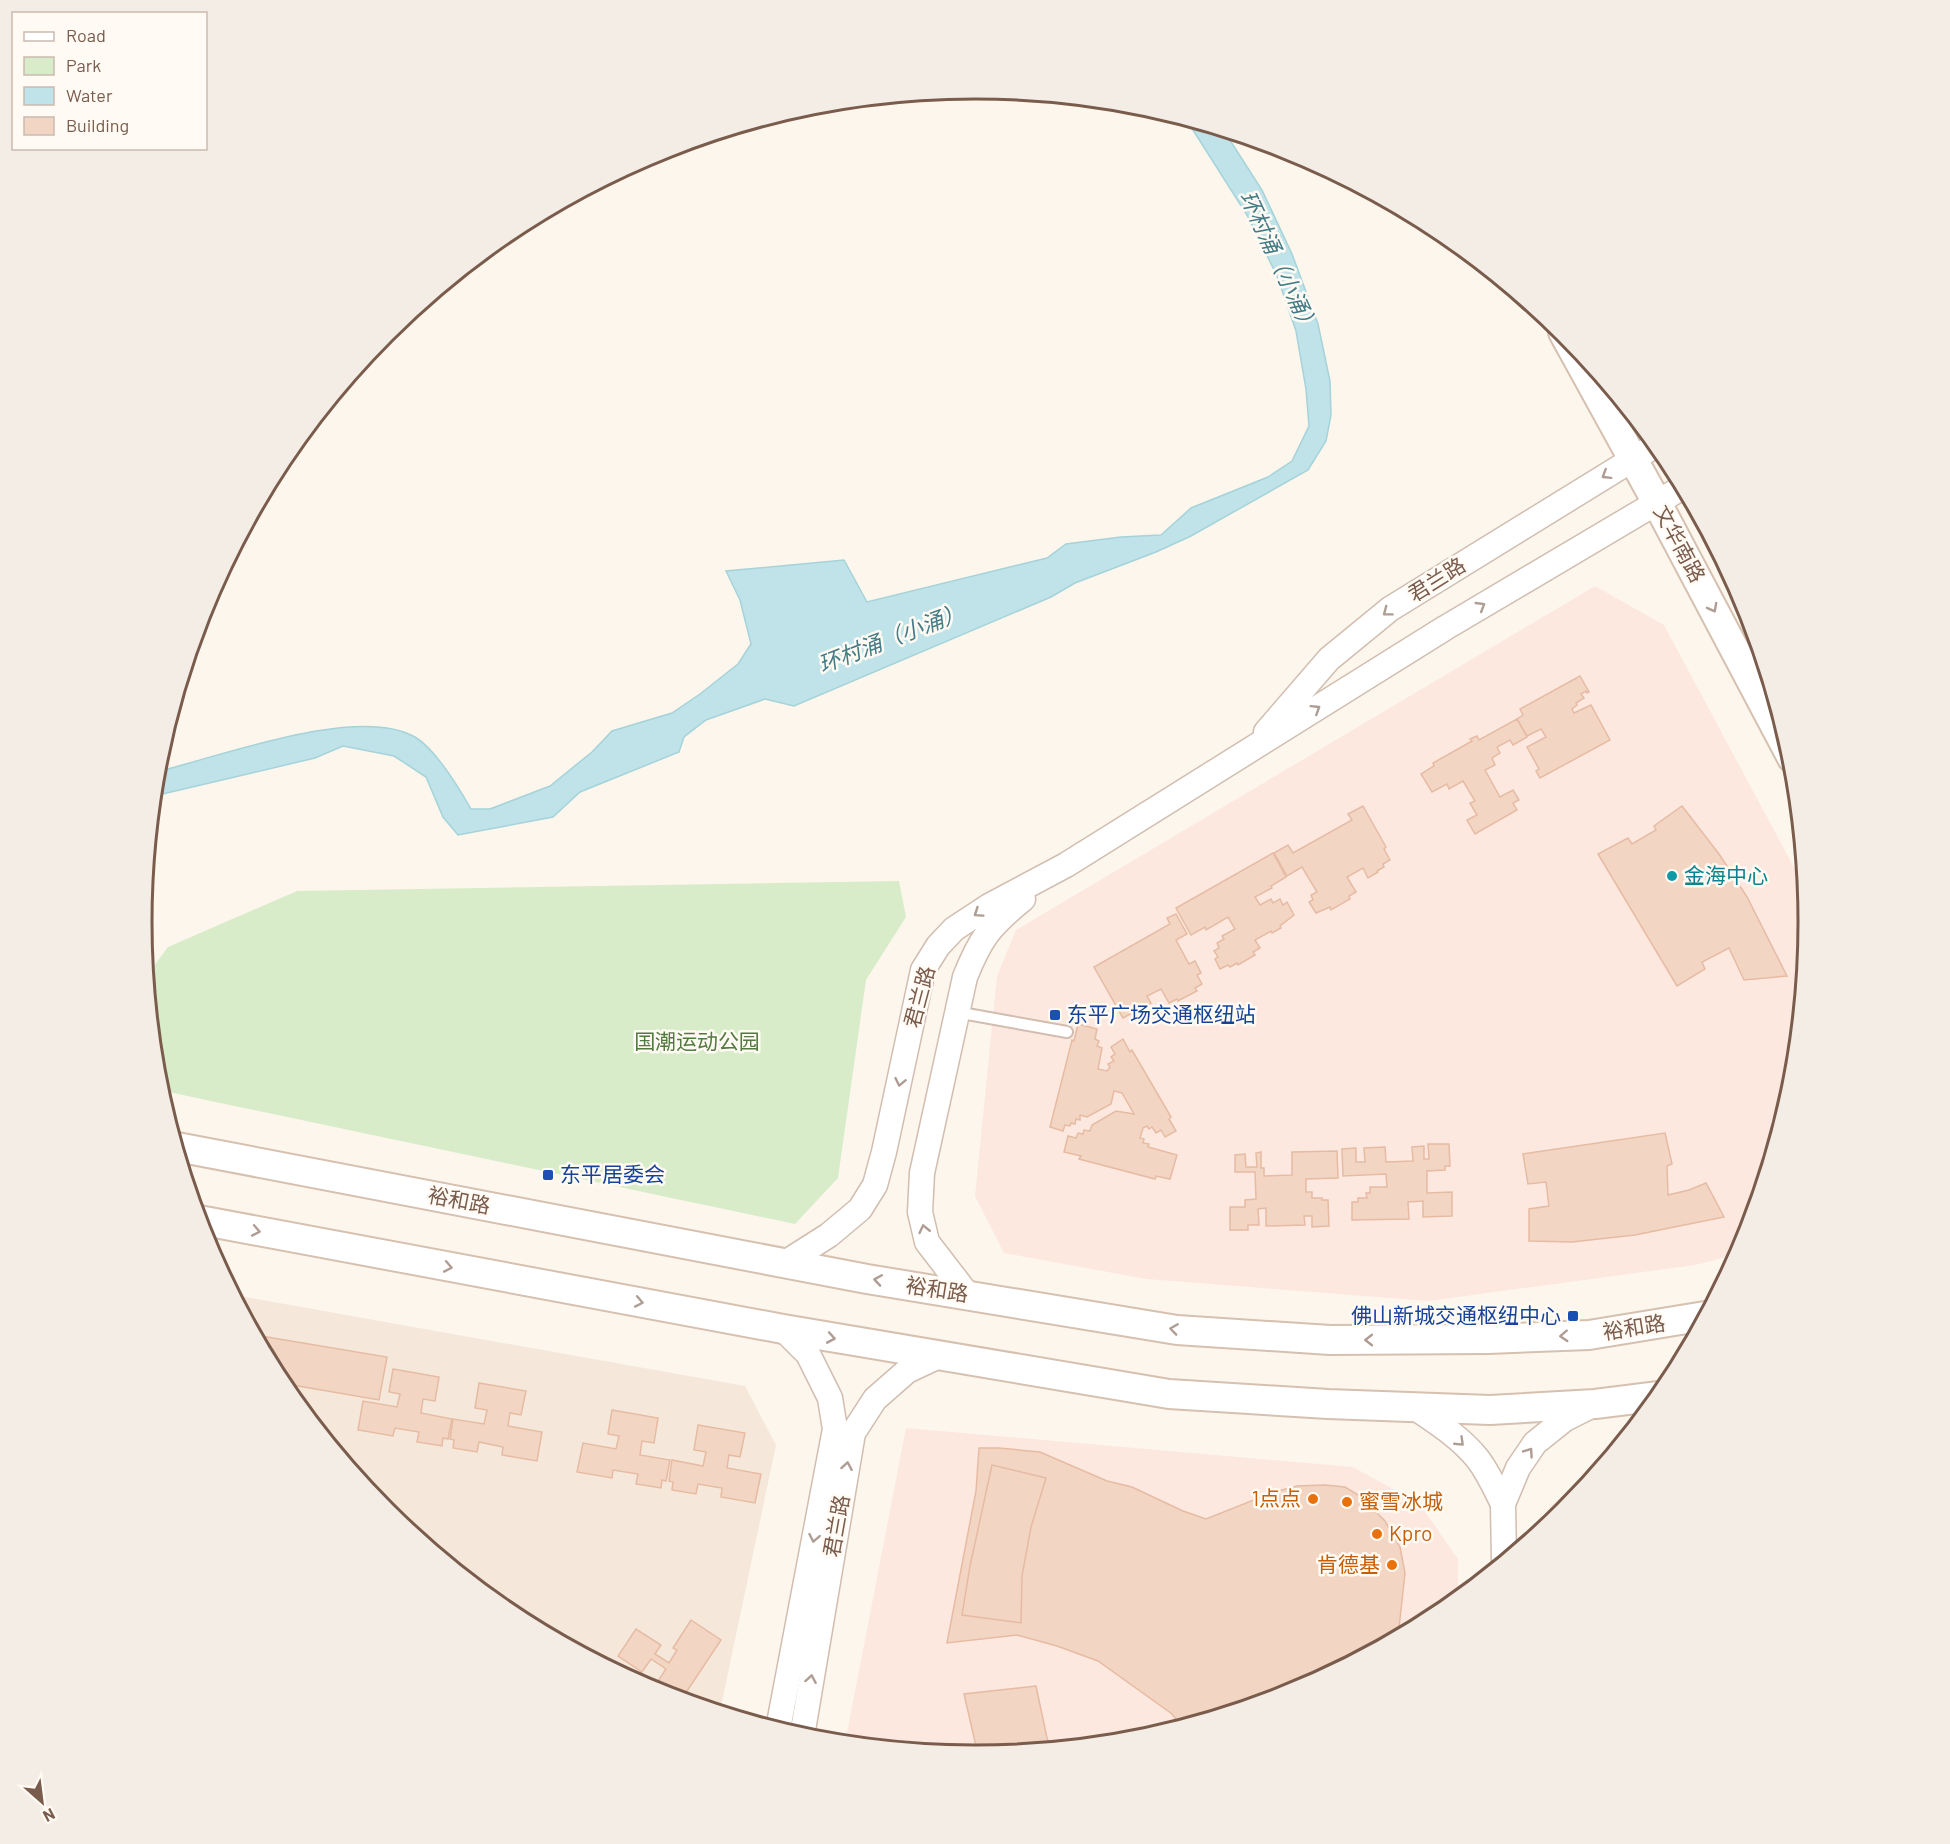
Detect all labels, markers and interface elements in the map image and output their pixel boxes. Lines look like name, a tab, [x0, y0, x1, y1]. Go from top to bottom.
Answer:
legend	[12, 12, 207, 150]
text: Road	[66, 24, 106, 46]
text: Park	[66, 54, 101, 76]
text: Water	[66, 84, 113, 106]
text: Building	[66, 114, 129, 136]
water label: 环村涌（小涌）	[1236, 186, 1324, 337]
one-way arrow	[1602, 468, 1613, 479]
street label: 文华南路	[1650, 500, 1711, 586]
street label: 君兰路	[1403, 551, 1470, 606]
water label: 环村涌（小涌）	[814, 597, 967, 677]
one-way arrow	[1475, 602, 1485, 613]
one-way arrow	[1706, 602, 1717, 612]
one-way arrow	[1383, 604, 1394, 615]
one-way arrow	[1310, 705, 1320, 717]
place label: 金海中心	[1684, 862, 1768, 887]
marker: 金海中心	[1665, 869, 1679, 883]
one-way arrow	[974, 906, 985, 917]
street label: 君兰路	[898, 963, 939, 1030]
place label: 东平广场交通枢纽站	[1067, 1001, 1256, 1026]
marker: 东平广场交通枢纽站	[1048, 1008, 1062, 1022]
park label: 国潮运动公园	[634, 1028, 760, 1053]
one-way arrow	[894, 1077, 907, 1087]
place label: 东平居委会	[560, 1161, 665, 1186]
marker: 东平居委会	[541, 1168, 555, 1182]
street label: 裕和路	[426, 1181, 493, 1218]
one-way arrow	[251, 1224, 261, 1237]
one-way arrow	[918, 1224, 931, 1234]
one-way arrow	[443, 1260, 452, 1272]
street label: 裕和路	[904, 1271, 970, 1306]
one-way arrow	[874, 1275, 883, 1287]
one-way arrow	[634, 1295, 644, 1308]
place label: 佛山新城交通枢纽中心	[1351, 1302, 1561, 1327]
marker: 佛山新城交通枢纽中心	[1566, 1309, 1580, 1323]
street label: 裕和路	[1601, 1309, 1667, 1344]
one-way arrow	[1170, 1324, 1179, 1336]
one-way arrow	[1559, 1329, 1568, 1342]
one-way arrow	[827, 1331, 836, 1343]
one-way arrow	[1364, 1334, 1373, 1346]
one-way arrow	[1454, 1435, 1464, 1446]
one-way arrow	[1522, 1448, 1533, 1459]
one-way arrow	[841, 1461, 853, 1470]
place label: 1点点	[1252, 1485, 1301, 1510]
place label: 蜜雪冰城	[1359, 1488, 1443, 1513]
marker: 1点点	[1306, 1492, 1320, 1506]
street label: 君兰路	[818, 1493, 853, 1559]
marker: 蜜雪冰城	[1340, 1495, 1354, 1509]
place label: Kpro	[1389, 1520, 1432, 1545]
marker: Kpro	[1370, 1527, 1384, 1541]
one-way arrow	[808, 1533, 821, 1543]
place label: 肯德基	[1317, 1551, 1380, 1576]
marker: 肯德基	[1385, 1558, 1399, 1572]
one-way arrow	[805, 1674, 817, 1683]
north arrow	[12, 1772, 72, 1832]
text: N	[40, 1805, 58, 1827]

